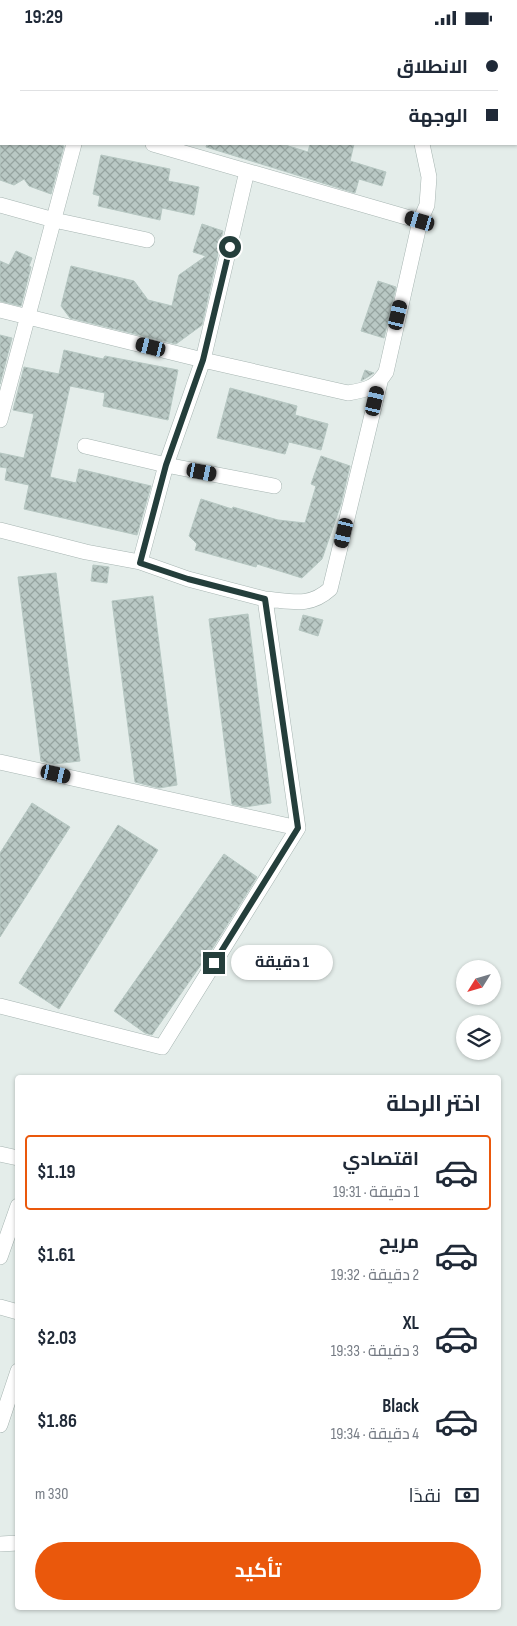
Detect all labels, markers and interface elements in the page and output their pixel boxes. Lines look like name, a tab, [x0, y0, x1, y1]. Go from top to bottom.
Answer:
text: 19:29	[25, 6, 63, 29]
text: الانطلاق	[397, 56, 468, 79]
text: الوجهة	[408, 105, 468, 128]
car	[403, 210, 436, 232]
route start	[219, 236, 241, 258]
car	[387, 299, 408, 331]
car	[134, 336, 167, 358]
car	[364, 385, 385, 417]
car	[185, 462, 218, 482]
car	[333, 517, 354, 549]
car	[39, 763, 72, 785]
callout: 1 دقيقة	[232, 945, 334, 981]
route end	[203, 952, 225, 974]
text: 1 دقيقة	[255, 953, 309, 972]
north arrow	[456, 960, 501, 1005]
map controls	[456, 960, 501, 1060]
button: layers	[456, 1015, 501, 1060]
text: اختر الرحلة	[386, 1091, 481, 1118]
text: اقتصادي	[343, 1148, 419, 1171]
icon: car	[434, 1150, 479, 1195]
text: $1.19	[37, 1161, 76, 1184]
text: 1 دقيقة · 19:31	[333, 1183, 419, 1202]
text: مريح	[379, 1231, 419, 1254]
icon: car	[434, 1233, 479, 1278]
text: $1.61	[37, 1244, 75, 1267]
text: 2 دقيقة · 19:32	[331, 1266, 419, 1285]
text: XL	[403, 1312, 419, 1335]
icon: car	[434, 1316, 479, 1361]
text: $2.03	[37, 1327, 77, 1350]
text: 3 دقيقة · 19:33	[331, 1342, 419, 1361]
text: Black	[382, 1395, 419, 1418]
icon: car	[434, 1399, 479, 1444]
text: $1.86	[37, 1410, 77, 1433]
text: 4 دقيقة · 19:34	[331, 1425, 419, 1444]
icon: cash	[453, 1481, 481, 1509]
text: 330 m	[35, 1485, 68, 1504]
text: نقدًا	[409, 1485, 441, 1508]
button: تأكيد	[35, 1542, 481, 1600]

